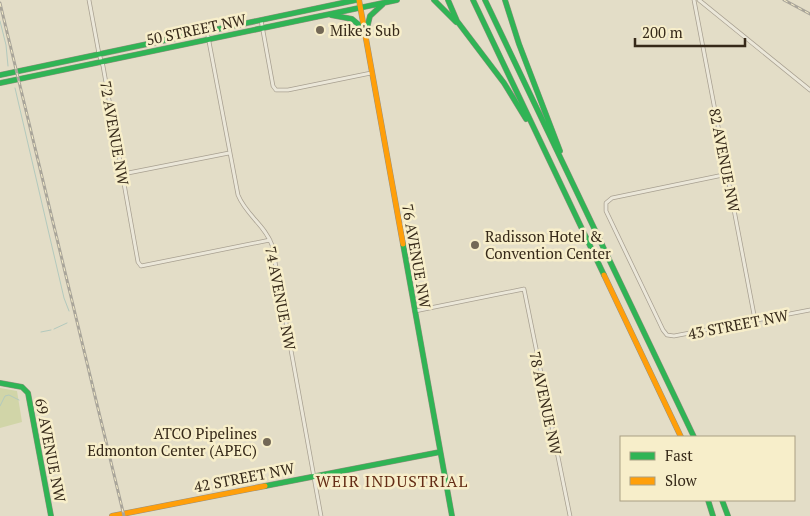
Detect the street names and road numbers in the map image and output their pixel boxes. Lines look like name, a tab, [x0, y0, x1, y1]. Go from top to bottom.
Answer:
street label: 50 STREET NW	[144, 8, 249, 49]
street label: 72 AVENUE NW	[96, 79, 134, 188]
street label: 82 AVENUE NW	[705, 106, 745, 215]
street label: 76 AVENUE NW	[398, 202, 436, 311]
street label: 74 AVENUE NW	[261, 244, 301, 353]
street label: 43 STREET NW	[686, 304, 791, 344]
street label: 78 AVENUE NW	[525, 349, 567, 458]
street label: 69 AVENUE NW	[31, 396, 71, 505]
street label: 42 STREET NW	[192, 457, 297, 497]

